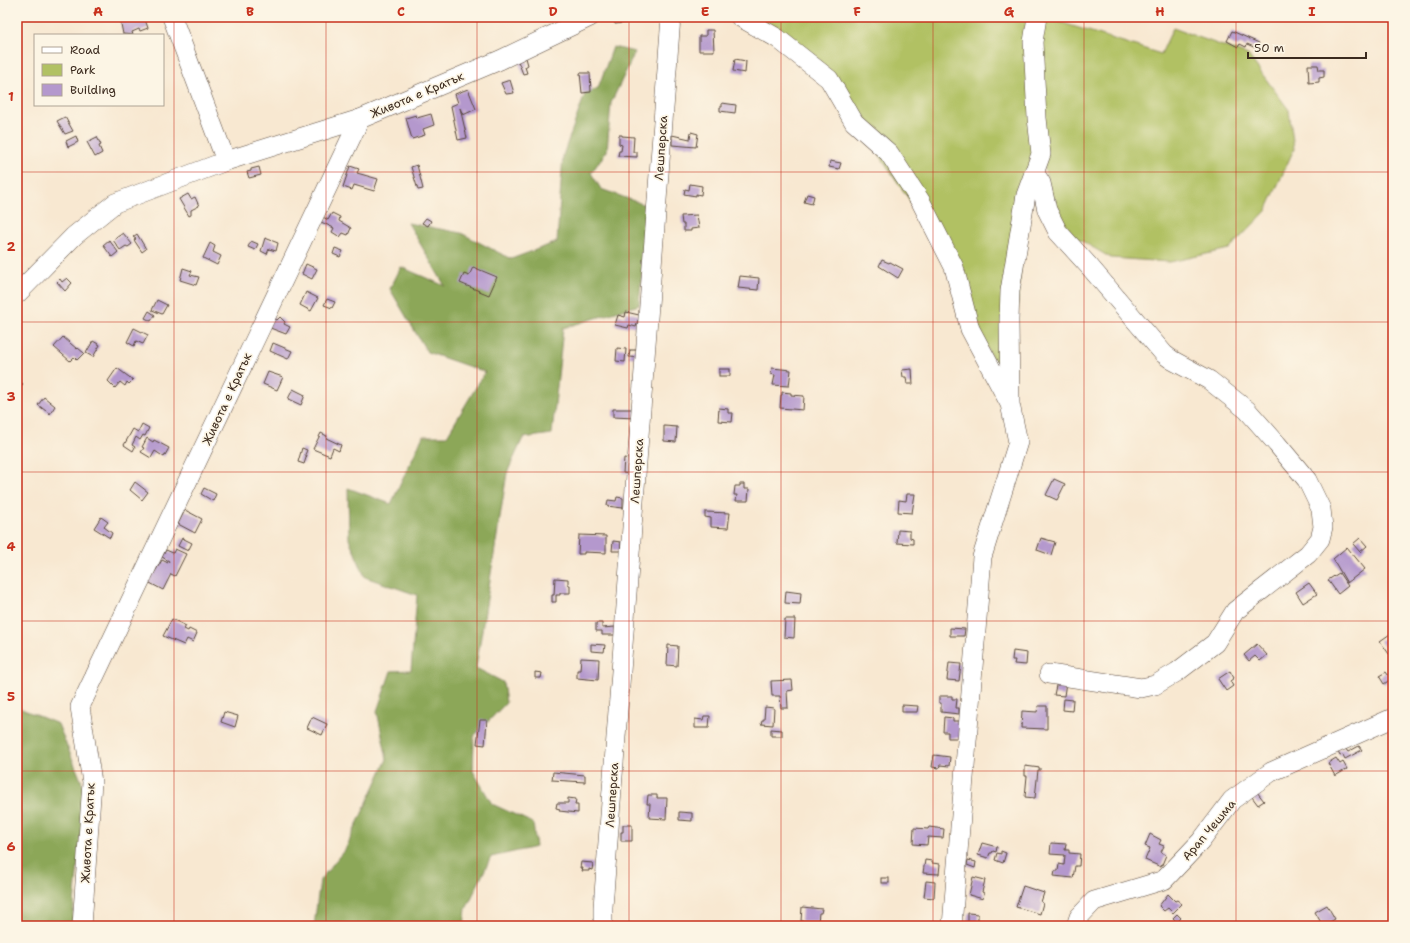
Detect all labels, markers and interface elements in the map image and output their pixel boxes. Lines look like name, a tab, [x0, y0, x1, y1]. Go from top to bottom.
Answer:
text: A	[93, 3, 103, 20]
text: B	[246, 3, 254, 20]
text: C	[397, 3, 405, 20]
text: D	[548, 3, 558, 20]
text: E	[701, 3, 710, 20]
text: F	[853, 3, 861, 20]
text: G	[1004, 3, 1015, 20]
text: H	[1155, 3, 1165, 20]
text: I	[1308, 3, 1316, 20]
legend	[34, 34, 164, 106]
scale bar	[1248, 34, 1366, 60]
text: 50 m	[1254, 40, 1284, 56]
text: Road	[70, 42, 101, 58]
text: Park	[70, 62, 96, 78]
street label: Живота е Кратък	[368, 68, 467, 122]
text: Building	[70, 82, 116, 98]
text: 1	[8, 88, 14, 105]
street label: Лешперска	[651, 114, 671, 181]
text: 2	[6, 238, 16, 255]
street label: Живота е Кратък	[199, 350, 256, 448]
text: 3	[6, 388, 16, 405]
street label: Лешперска	[627, 437, 647, 504]
text: 4	[6, 538, 16, 555]
text: 5	[7, 688, 15, 705]
street label: Лешперска	[602, 761, 622, 828]
street label: Живота е Кратък	[77, 782, 99, 883]
street label: Арап Чешма	[1179, 796, 1240, 864]
text: 6	[6, 838, 16, 855]

